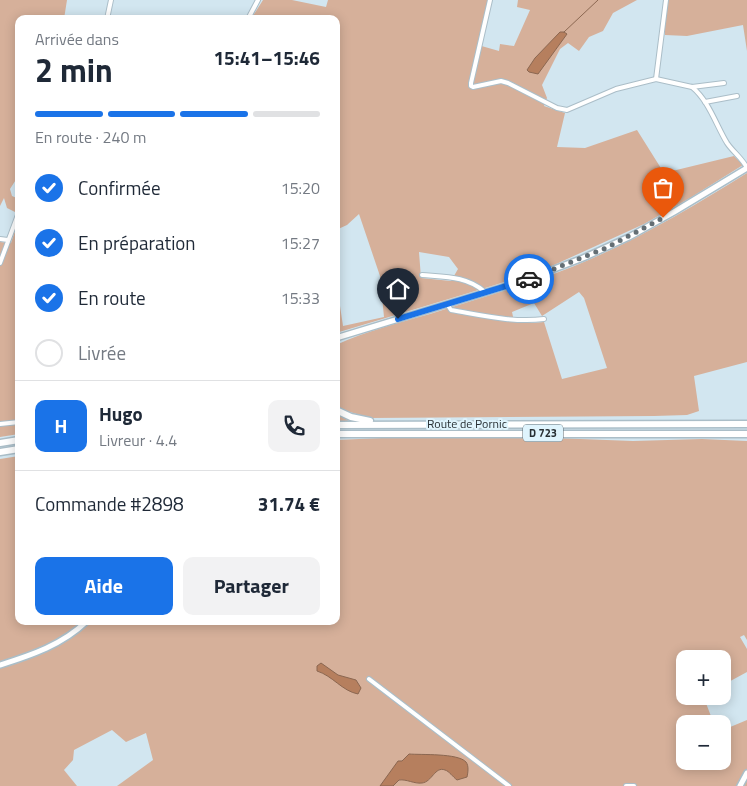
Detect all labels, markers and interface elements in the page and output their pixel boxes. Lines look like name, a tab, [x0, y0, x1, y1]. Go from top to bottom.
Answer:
text: Arrivée dans	[35, 27, 119, 51]
text: 15:41–15:46	[213, 43, 320, 72]
text: 2 min	[35, 46, 113, 94]
text: En route · 240 m	[35, 125, 146, 149]
pin	[642, 167, 684, 218]
text: Confirmée	[78, 173, 160, 202]
icon: check	[35, 174, 63, 202]
icon: bag	[649, 174, 677, 202]
text: 15:20	[281, 176, 320, 200]
text: En préparation	[78, 228, 196, 257]
icon: check	[35, 229, 63, 257]
text: 15:27	[281, 231, 320, 255]
courier	[504, 254, 554, 304]
icon: car	[515, 265, 543, 293]
pin	[377, 268, 419, 319]
icon: home	[384, 275, 412, 303]
text: En route	[78, 283, 146, 312]
icon: check	[35, 284, 63, 312]
text: 15:33	[281, 286, 320, 310]
text: Livrée	[78, 338, 126, 367]
text: Hugo	[99, 399, 143, 428]
button: phone	[268, 400, 320, 452]
text: H	[55, 411, 67, 440]
street label: Route de Pornic	[427, 414, 507, 433]
road number: D 723	[523, 424, 563, 442]
text: Livreur · 4.4	[99, 428, 177, 452]
text: Commande #2898	[35, 489, 184, 518]
text: 31.74 €	[258, 489, 320, 518]
button: Aide	[35, 557, 173, 615]
button: Partager	[183, 557, 320, 615]
map controls	[676, 650, 731, 770]
button: +	[676, 650, 731, 705]
button: −	[676, 715, 731, 770]

